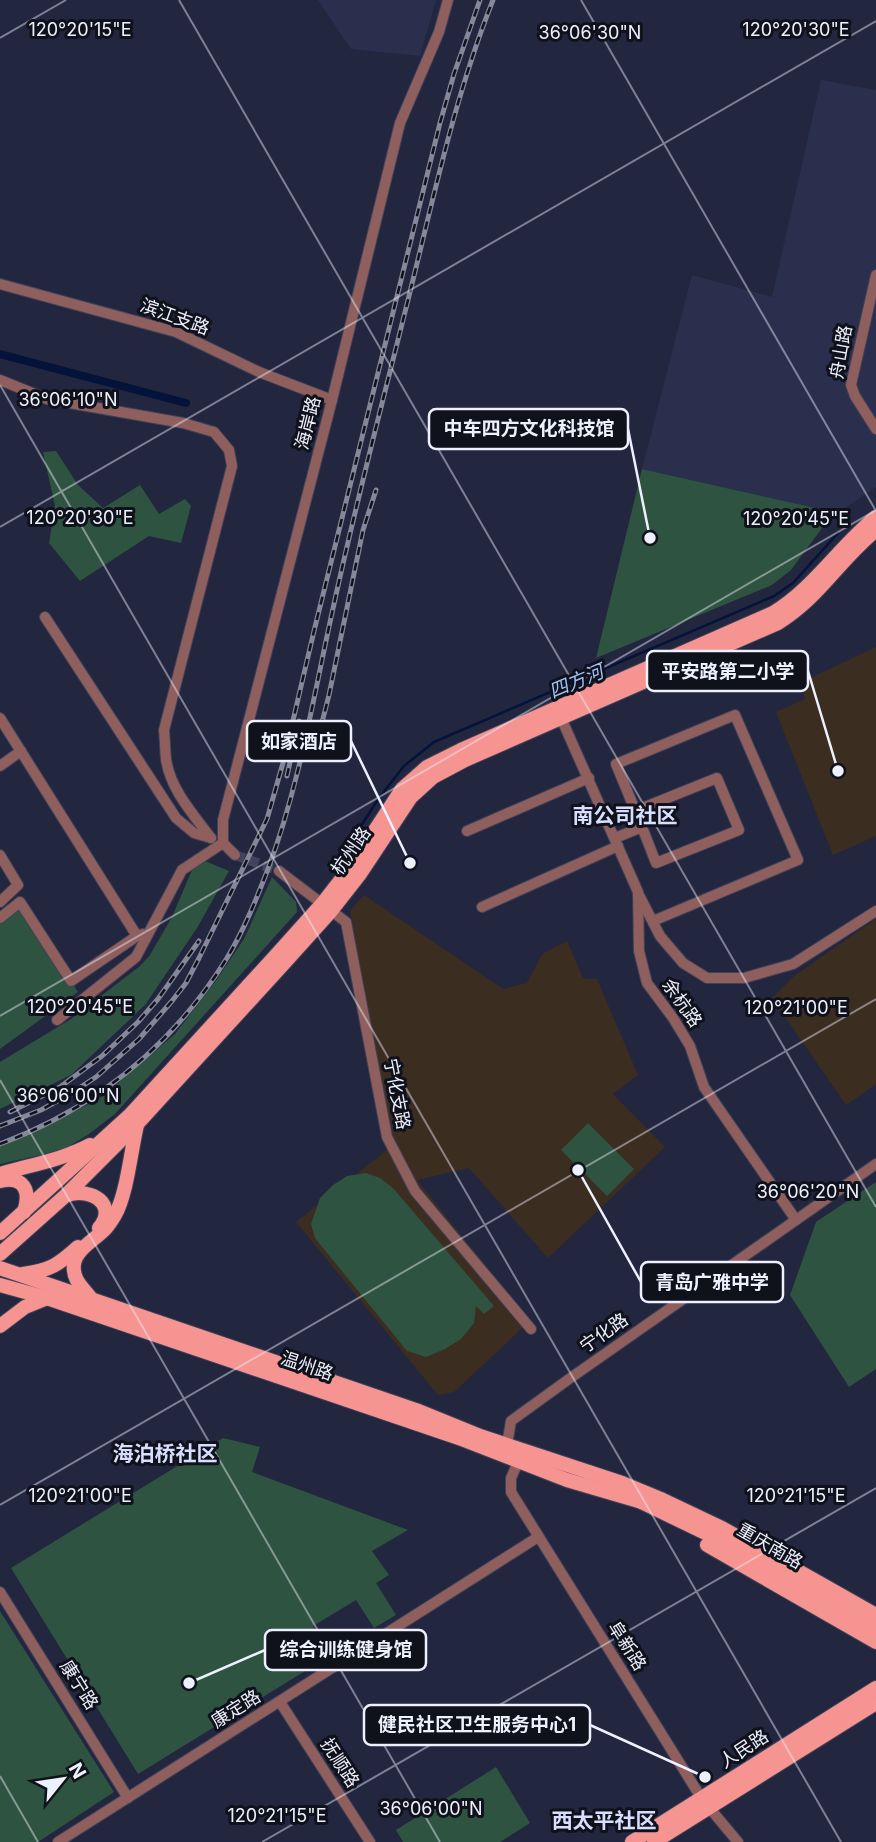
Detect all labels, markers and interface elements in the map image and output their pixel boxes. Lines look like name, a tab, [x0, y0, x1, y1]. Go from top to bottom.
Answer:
text: 120°20'15"E	[28, 19, 132, 40]
text: 120°20'30"E	[742, 19, 850, 40]
text: 36°06'30"N	[539, 22, 641, 43]
street label: 滨江支路	[138, 294, 213, 339]
street label: 舟山路	[825, 324, 856, 380]
text: 36°06'10"N	[18, 389, 118, 410]
street label: 海岸路	[291, 394, 324, 452]
callout: 中车四方文化科技馆	[429, 409, 628, 449]
text: 中车四方文化科技馆	[443, 417, 615, 440]
text: 120°20'30"E	[26, 507, 134, 528]
text: 120°20'45"E	[743, 508, 849, 529]
callout: 平安路第二小学	[647, 651, 808, 691]
water label: 四方河	[545, 658, 611, 703]
text: 平安路第二小学	[661, 660, 795, 683]
callout: 如家酒店	[247, 721, 351, 761]
text: 如家酒店	[261, 730, 337, 753]
district label: 南公司社区	[573, 803, 678, 828]
street label: 杭州路	[327, 823, 375, 879]
street label: 余杭路	[658, 975, 706, 1031]
text: 120°20'45"E	[27, 996, 133, 1017]
text: 120°21'00"E	[744, 997, 848, 1018]
street label: 宁化支路	[380, 1057, 415, 1131]
text: 36°06'00"N	[16, 1085, 120, 1106]
text: 36°06'20"N	[757, 1181, 859, 1202]
callout: 青岛广雅中学	[641, 1262, 783, 1302]
text: 青岛广雅中学	[655, 1271, 769, 1294]
street label: 宁化路	[576, 1309, 632, 1357]
street label: 温州路	[278, 1347, 336, 1384]
district label: 海泊桥社区	[113, 1441, 218, 1466]
text: 120°21'00"E	[28, 1485, 132, 1506]
text: 120°21'15"E	[746, 1485, 846, 1506]
street label: 重庆南路	[734, 1518, 807, 1573]
street label: 阜新路	[604, 1617, 651, 1674]
callout: 综合训练健身馆	[265, 1630, 426, 1670]
text: 综合训练健身馆	[279, 1638, 413, 1661]
street label: 康宁路	[56, 1656, 103, 1713]
street label: 康定路	[207, 1685, 264, 1732]
callout: 健民社区卫生服务中心1	[364, 1705, 590, 1745]
text: 健民社区卫生服务中心1	[378, 1713, 576, 1736]
street label: 人民路	[715, 1725, 772, 1772]
street label: 抚顺路	[317, 1734, 364, 1791]
north arrow	[28, 1744, 98, 1814]
text: N	[64, 1759, 91, 1783]
text: 36°06'00"N	[379, 1798, 483, 1819]
text: 120°21'15"E	[227, 1805, 327, 1826]
district label: 西太平社区	[552, 1808, 657, 1833]

